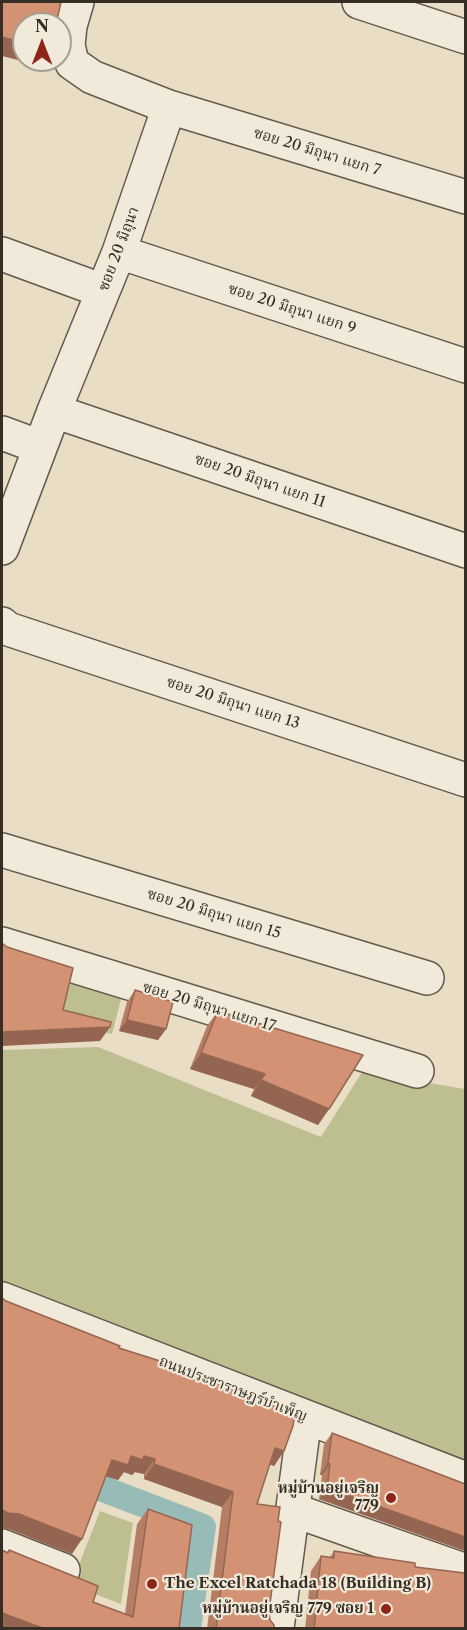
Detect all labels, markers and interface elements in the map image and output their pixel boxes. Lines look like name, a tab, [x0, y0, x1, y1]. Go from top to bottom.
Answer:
north arrow	[12, 12, 72, 72]
text: N	[35, 16, 49, 36]
street label: ซอย 20 มิถุนา แยก 7	[251, 124, 383, 180]
street label: ซอย 20 มิถุนา	[95, 204, 143, 294]
street label: ซอย 20 มิถุนา แยก 9	[226, 280, 358, 338]
street label: ซอย 20 มิถุนา แยก 11	[192, 450, 328, 512]
street label: ซอย 20 มิถุนา แยก 13	[164, 673, 302, 733]
street label: ซอย 20 มิถุนา แยก 15	[145, 885, 283, 943]
street label: ซอย 20 มิถุนา แยก 17	[140, 978, 278, 1036]
street label: ถนนประชาราษฎร์บำเพ็ญ	[156, 1352, 310, 1426]
place label: หมู่บ้านอยู่เจริญ 779	[278, 1480, 379, 1515]
marker: หมู่บ้านอยู่เจริญ 779	[384, 1491, 398, 1505]
place label: The Excel Ratchada 18 (Building B)	[164, 1575, 431, 1593]
marker: The Excel Ratchada 18 (Building B)	[145, 1577, 159, 1591]
place label: หมู่บ้านอยู่เจริญ 779 ซอย 1	[202, 1600, 374, 1618]
marker: หมู่บ้านอยู่เจริญ 779 ซอย 1	[379, 1602, 393, 1616]

